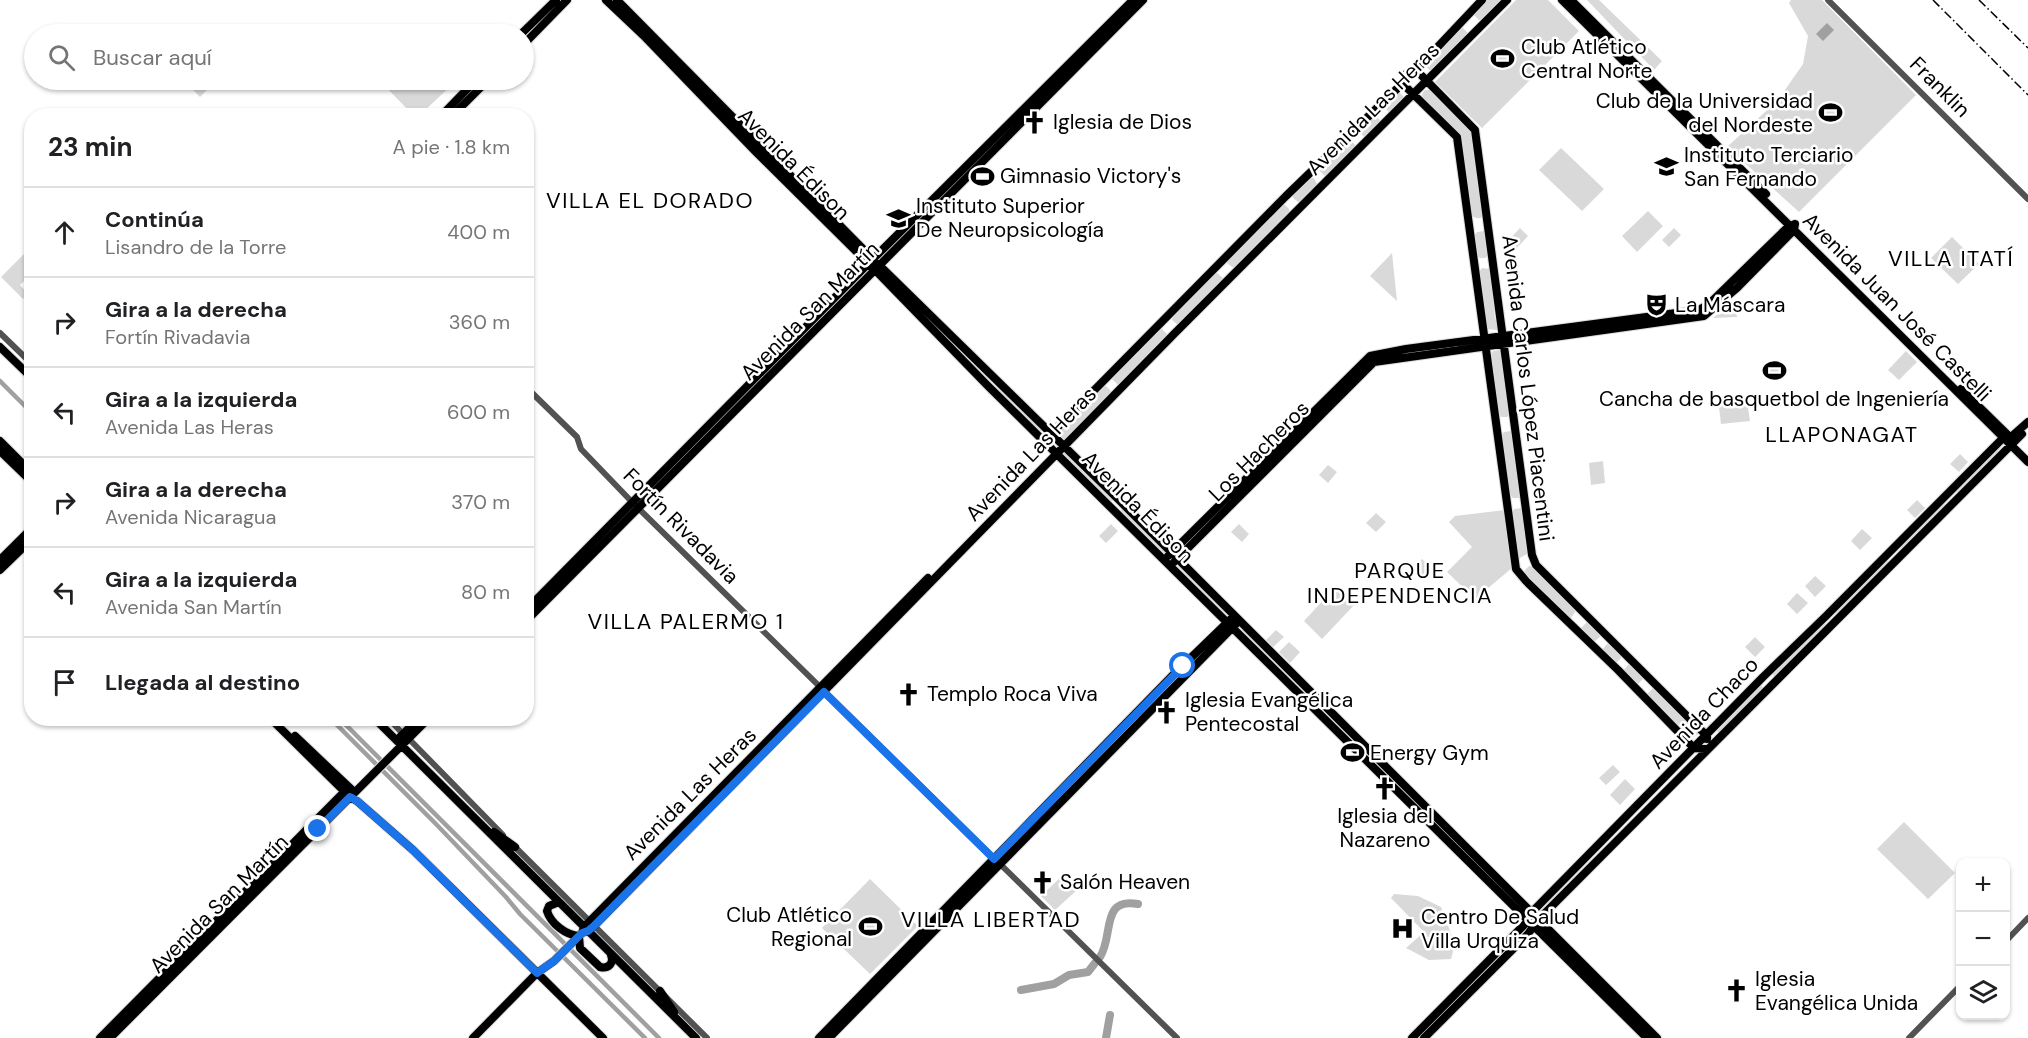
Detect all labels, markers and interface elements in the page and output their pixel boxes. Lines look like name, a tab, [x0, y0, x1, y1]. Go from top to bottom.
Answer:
search box	[24, 24, 534, 90]
place label: Club Atlético Central Norte	[1521, 33, 1652, 85]
street label: Avenida Las Heras	[1300, 36, 1446, 182]
icon: search	[45, 41, 78, 74]
text: Buscar aquí	[93, 43, 212, 72]
sports icon: Club Atlético Central Norte	[1490, 46, 1516, 72]
street label: Franklin	[1904, 51, 1976, 123]
place label: Club de la Universidad del Nordeste	[1596, 87, 1813, 139]
sports icon: Club de la Universidad del Nordeste	[1818, 100, 1844, 126]
street label: Avenida Édison	[732, 102, 856, 226]
place label: Iglesia de Dios	[1053, 108, 1192, 136]
church icon: Iglesia de Dios	[1022, 109, 1048, 135]
text: 23 min	[48, 130, 132, 164]
text: A pie · 1.8 km	[393, 134, 510, 160]
place label: Instituto Terciario San Fernando	[1684, 141, 1854, 193]
school or university icon: Instituto Terciario San Fernando	[1653, 154, 1679, 180]
place label: Gimnasio Victory's	[1000, 162, 1181, 190]
sports icon: Gimnasio Victory's	[969, 163, 995, 189]
district label: VILLA EL DORADO	[546, 186, 754, 215]
place label: Instituto Superior De Neuropsicología	[916, 192, 1104, 244]
text: Continúa	[105, 205, 204, 234]
school or university icon: Instituto Superior De Neuropsicología	[885, 205, 911, 231]
street label: Avenida Juan José Castelli	[1797, 207, 1997, 407]
icon: ahead	[48, 216, 81, 249]
text: 400 m	[447, 219, 510, 245]
street label: Avenida Carlos López Piacentini	[1495, 233, 1561, 543]
text: Lisandro de la Torre	[105, 234, 286, 260]
street label: Avenida San Martín	[734, 235, 886, 387]
district label: VILLA ITATÍ	[1888, 244, 2014, 273]
place label: La Máscara	[1675, 291, 1785, 319]
theatre icon: La Máscara	[1644, 292, 1670, 318]
text: Gira a la derecha	[105, 295, 287, 324]
icon: right	[48, 306, 81, 339]
text: 360 m	[449, 309, 510, 335]
text: Fortín Rivadavia	[105, 324, 251, 350]
sports icon: Cancha de basquetbol de Ingeniería	[1761, 358, 1787, 384]
street label: Avenida Las Heras	[959, 381, 1103, 527]
text: Gira a la izquierda	[105, 385, 297, 414]
place label: Cancha de basquetbol de Ingeniería	[1599, 385, 1949, 413]
street label: Los Hacheros	[1203, 395, 1315, 507]
icon: left	[48, 396, 81, 429]
text: 600 m	[447, 399, 510, 425]
text: Avenida Las Heras	[105, 414, 274, 440]
district label: LLAPONAGAT	[1765, 420, 1919, 449]
street label: Avenida Édison	[1076, 445, 1200, 569]
street label: Fortín Rivadavia	[617, 462, 745, 590]
text: Gira a la derecha	[105, 475, 287, 504]
icon: right	[48, 486, 81, 519]
text: 370 m	[451, 489, 510, 515]
text: Avenida Nicaragua	[105, 504, 276, 530]
district label: PARQUE INDEPENDENCIA	[1307, 556, 1493, 610]
text: Gira a la izquierda	[105, 565, 297, 594]
icon: left	[48, 576, 81, 609]
text: 80 m	[461, 579, 510, 605]
text: Avenida San Martín	[105, 594, 282, 620]
district label: VILLA PALERMO 1	[588, 607, 784, 636]
street label: Avenida Chaco	[1643, 651, 1765, 775]
route start	[1169, 652, 1195, 678]
icon: arrive	[48, 666, 81, 699]
text: Llegada al destino	[105, 668, 300, 697]
place label: Templo Roca Viva	[927, 680, 1098, 708]
church icon: Templo Roca Viva	[896, 681, 922, 707]
place label: Iglesia Evangélica Pentecostal	[1185, 686, 1353, 738]
church icon: Iglesia Evangélica Pentecostal	[1154, 699, 1180, 725]
street label: Avenida Las Heras	[617, 721, 763, 867]
place label: Energy Gym	[1370, 739, 1489, 767]
sports icon: Energy Gym	[1339, 740, 1365, 766]
church icon: Iglesia del Nazareno	[1372, 775, 1398, 801]
place label: Iglesia del Nazareno	[1337, 802, 1433, 854]
route end	[304, 815, 330, 841]
street label: Avenida San Martín	[143, 828, 295, 980]
map controls	[1956, 858, 2010, 1020]
button: +	[1956, 858, 2010, 912]
place label: Salón Heaven	[1060, 868, 1190, 896]
church icon: Salón Heaven	[1029, 869, 1055, 895]
place label: Club Atlético Regional	[726, 901, 852, 953]
place label: Centro De Salud Villa Urquiza	[1421, 903, 1579, 955]
district label: VILLA LIBERTAD	[901, 905, 1081, 934]
button: −	[1956, 912, 2010, 966]
sports icon: Club Atlético Regional	[857, 914, 883, 940]
hospital icon: Centro De Salud Villa Urquiza	[1390, 916, 1416, 942]
place label: Iglesia Evangélica Unida	[1755, 965, 1918, 1017]
button: layers	[1956, 966, 2010, 1020]
church icon: Iglesia Evangélica Unida	[1724, 978, 1750, 1004]

